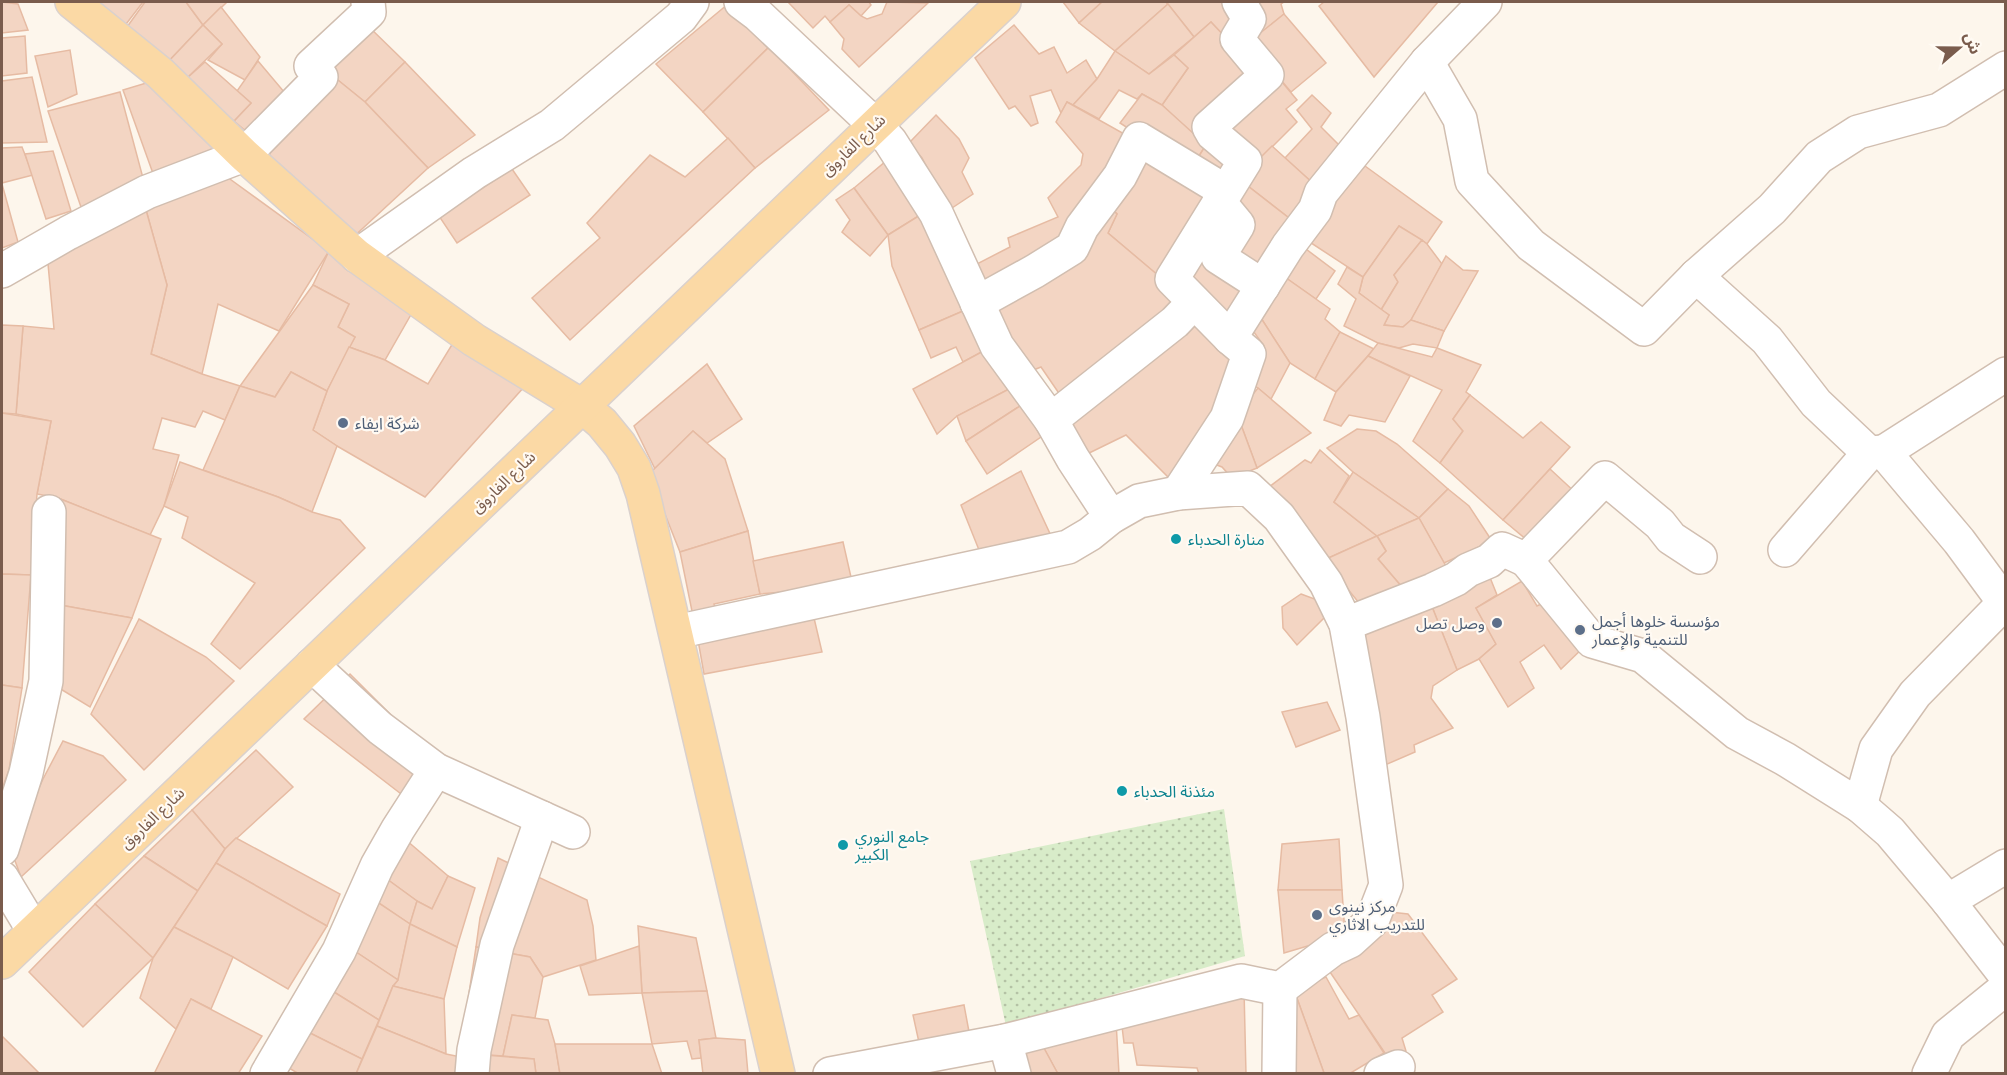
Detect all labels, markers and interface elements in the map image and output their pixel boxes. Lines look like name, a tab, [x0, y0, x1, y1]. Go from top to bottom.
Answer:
north arrow	[1929, 18, 1989, 78]
text: ش	[1959, 29, 1987, 57]
street label: شارع الفاروق	[816, 109, 891, 183]
place label: شركة ايفاء	[355, 412, 420, 434]
marker: شركة ايفاء	[336, 416, 350, 430]
street label: شارع الفاروق	[466, 446, 541, 520]
place label: منارة الحدباء	[1188, 528, 1265, 550]
marker: منارة الحدباء	[1169, 532, 1183, 546]
place label: مؤسسة خلوها أجمل للتنمية والإعمار	[1591, 610, 1720, 650]
place label: وصل تصل	[1416, 612, 1485, 634]
marker: وصل تصل	[1490, 616, 1504, 630]
marker: مؤسسة خلوها أجمل للتنمية والإعمار	[1573, 623, 1587, 637]
place label: مئذنة الحدباء	[1134, 780, 1215, 802]
street label: شارع الفاروق	[115, 782, 190, 856]
marker: مئذنة الحدباء	[1115, 784, 1129, 798]
place label: جامع النوري الكبير	[854, 825, 929, 865]
marker: جامع النوري الكبير	[836, 838, 850, 852]
place label: مركز نينوى للتدريب الاثاري	[1329, 895, 1425, 937]
marker: مركز نينوى للتدريب الاثاري	[1310, 908, 1324, 922]

